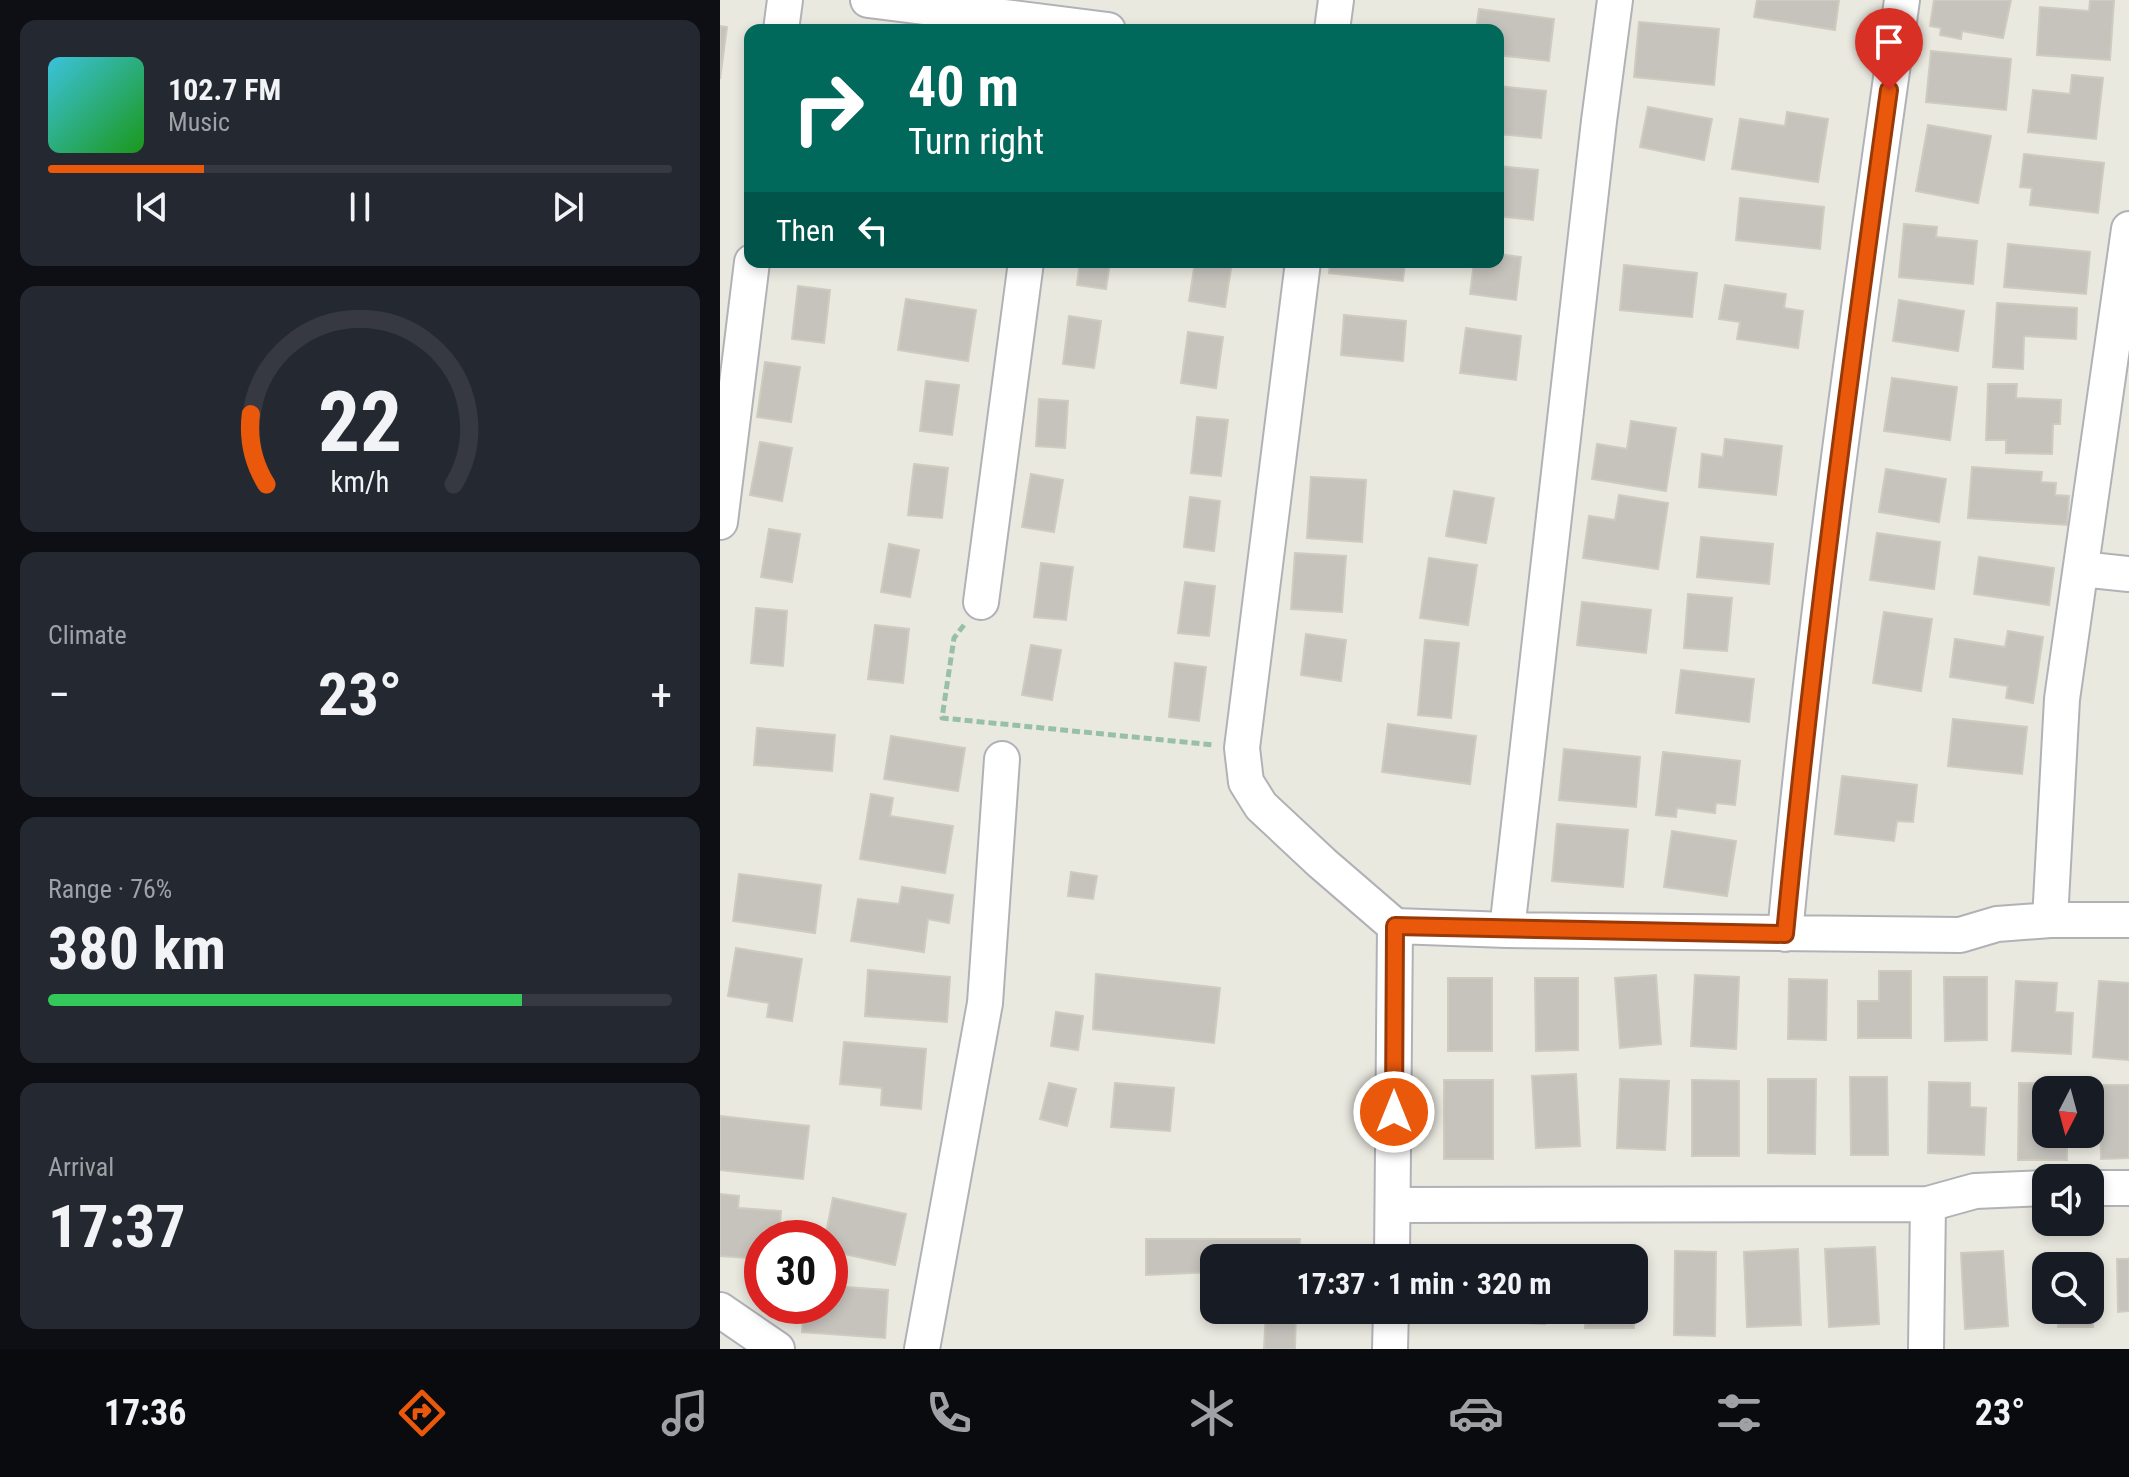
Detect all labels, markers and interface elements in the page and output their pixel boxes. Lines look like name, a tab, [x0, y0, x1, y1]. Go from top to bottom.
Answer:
pin	[1855, 8, 1923, 90]
icon: arrive	[1867, 20, 1911, 64]
text: 40 m	[908, 54, 1019, 120]
icon: right	[776, 56, 880, 160]
text: 102.7 FM	[168, 72, 281, 107]
text: Music	[168, 107, 230, 137]
text: Turn right	[908, 121, 1044, 163]
icon: previous	[130, 185, 174, 229]
icon: pause	[338, 185, 382, 229]
icon: next	[546, 185, 590, 229]
icon: left	[851, 208, 895, 252]
text: Then	[776, 213, 835, 248]
text: 22	[318, 373, 402, 470]
text: km/h	[331, 465, 389, 499]
text: Climate	[48, 620, 127, 650]
text: 23°	[318, 659, 402, 730]
text: −	[48, 669, 70, 721]
text: +	[650, 669, 672, 721]
text: Range · 76%	[48, 874, 172, 904]
text: 380 km	[48, 913, 226, 984]
position arrow	[1352, 1070, 1436, 1154]
north arrow	[2032, 1076, 2104, 1148]
map controls	[2032, 1076, 2104, 1324]
text: Arrival	[48, 1152, 114, 1182]
button: sound	[2032, 1164, 2104, 1236]
text: 17:37	[48, 1191, 186, 1262]
speed limit sign: 30	[744, 1220, 848, 1324]
button: search	[2032, 1252, 2104, 1324]
text: 17:37 · 1 min · 320 m	[1297, 1266, 1551, 1301]
icon: directions	[394, 1385, 450, 1441]
icon: music	[657, 1385, 713, 1441]
icon: phone	[921, 1385, 977, 1441]
icon: climate	[1184, 1385, 1240, 1441]
icon: car	[1448, 1385, 1504, 1441]
icon: filters	[1711, 1385, 1767, 1441]
text: 17:36	[104, 1392, 186, 1434]
text: 23°	[1975, 1392, 2025, 1434]

